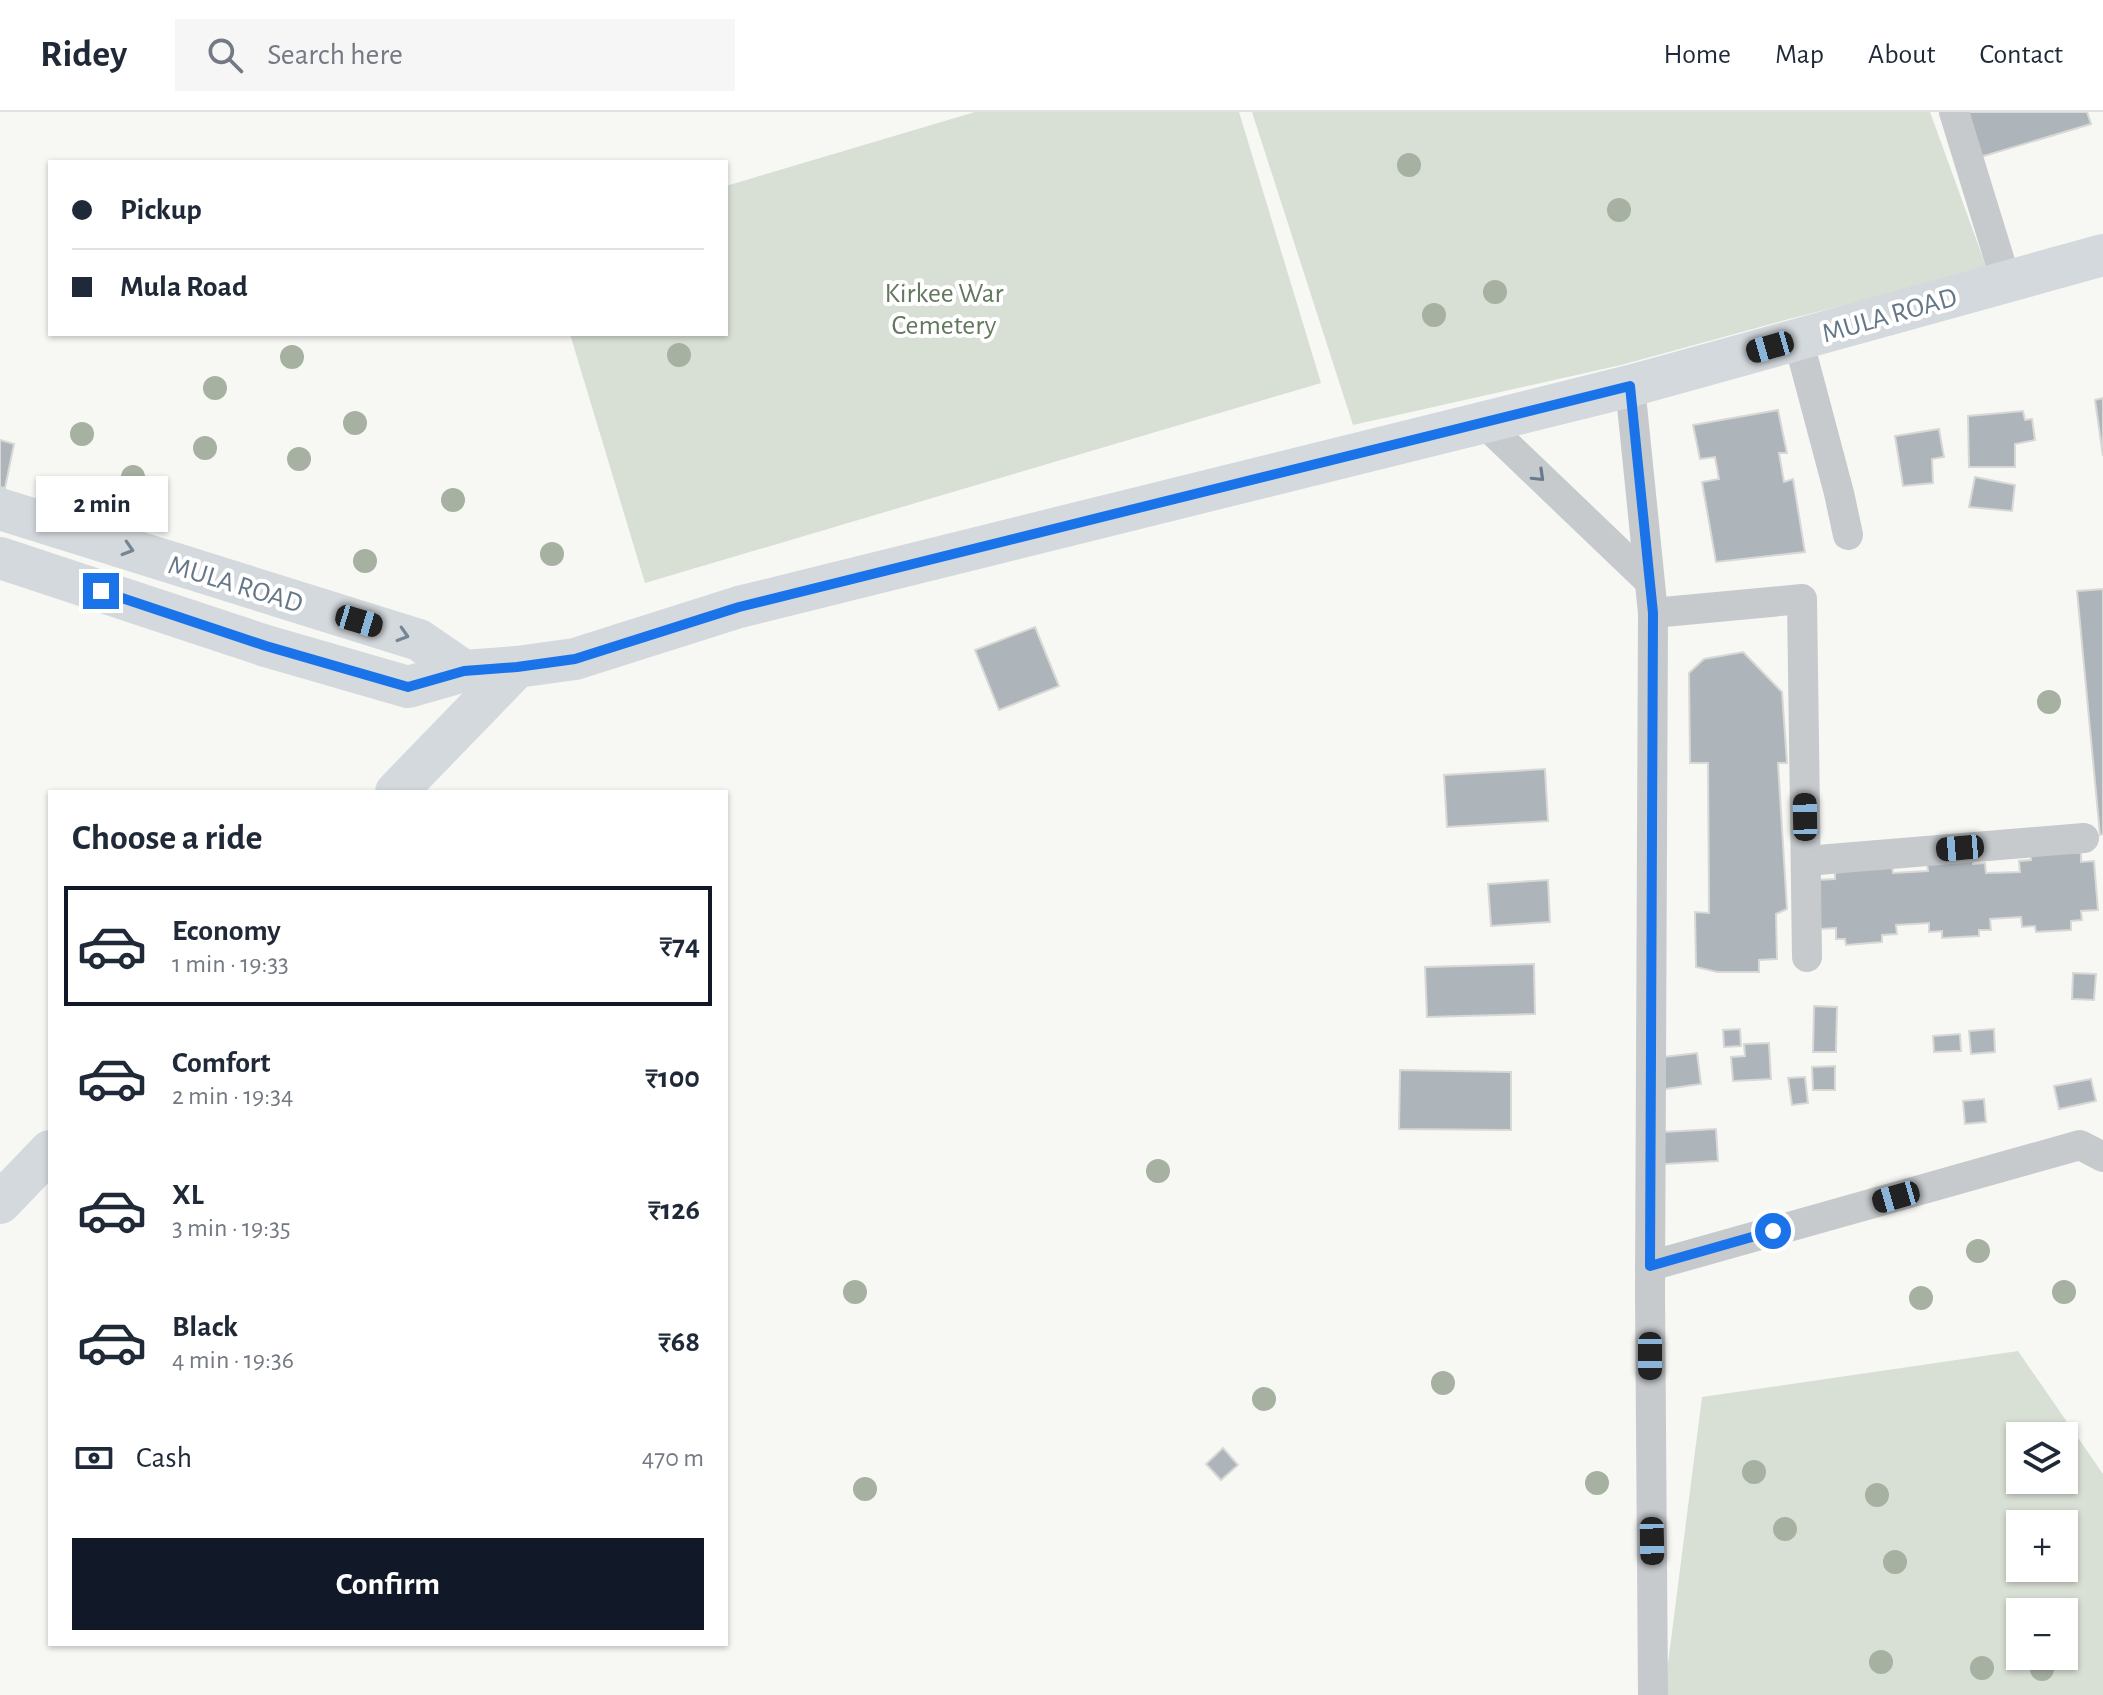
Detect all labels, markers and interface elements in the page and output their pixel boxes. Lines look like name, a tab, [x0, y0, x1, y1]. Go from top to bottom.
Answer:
search box	[175, 19, 735, 91]
icon: search	[203, 33, 247, 77]
text: Ridey	[40, 36, 127, 74]
text: Search here	[267, 40, 403, 70]
text: Home	[1664, 41, 1731, 69]
text: Map	[1775, 41, 1824, 69]
text: About	[1868, 41, 1936, 69]
text: Contact	[1980, 41, 2063, 69]
text: Pickup	[120, 195, 202, 225]
text: Mula Road	[120, 272, 248, 302]
park label: Kirkee War Cemetery	[884, 280, 1004, 340]
street label: MULA ROAD	[1819, 283, 1960, 349]
car	[1744, 329, 1796, 365]
one-way arrow	[1530, 467, 1545, 481]
callout: 2 min	[35, 475, 167, 531]
text: 2 min	[73, 491, 131, 517]
one-way arrow	[120, 540, 134, 556]
street label: MULA ROAD	[165, 551, 306, 619]
route end	[83, 573, 119, 609]
car	[333, 603, 385, 639]
one-way arrow	[396, 626, 409, 642]
car	[1793, 793, 1817, 841]
text: Choose a ride	[72, 820, 262, 856]
car	[1935, 834, 1985, 862]
icon: car	[76, 910, 148, 982]
text: Economy	[172, 916, 281, 946]
text: ₹74	[659, 931, 700, 961]
text: 1 min · 19:33	[172, 951, 289, 977]
icon: car	[76, 1042, 148, 1114]
text: Comfort	[172, 1048, 271, 1078]
text: ₹100	[645, 1063, 700, 1093]
text: 2 min · 19:34	[172, 1083, 294, 1109]
icon: car	[76, 1174, 148, 1246]
car	[1870, 1179, 1922, 1215]
text: XL	[172, 1180, 204, 1210]
text: ₹126	[648, 1195, 700, 1225]
route start	[1755, 1213, 1791, 1249]
text: 3 min · 19:35	[172, 1215, 291, 1241]
icon: car	[76, 1306, 148, 1378]
text: Black	[172, 1312, 238, 1342]
text: ₹68	[658, 1327, 700, 1357]
car	[1638, 1332, 1662, 1380]
text: 4 min · 19:36	[172, 1347, 294, 1373]
map controls	[2006, 1422, 2078, 1670]
button: layers	[2006, 1422, 2078, 1494]
icon: cash	[72, 1436, 116, 1480]
text: Cash	[136, 1443, 192, 1473]
text: 470 m	[642, 1445, 704, 1471]
button: +	[2006, 1510, 2078, 1582]
car	[1640, 1517, 1664, 1565]
button: Confirm	[72, 1538, 704, 1630]
button: −	[2006, 1598, 2078, 1670]

